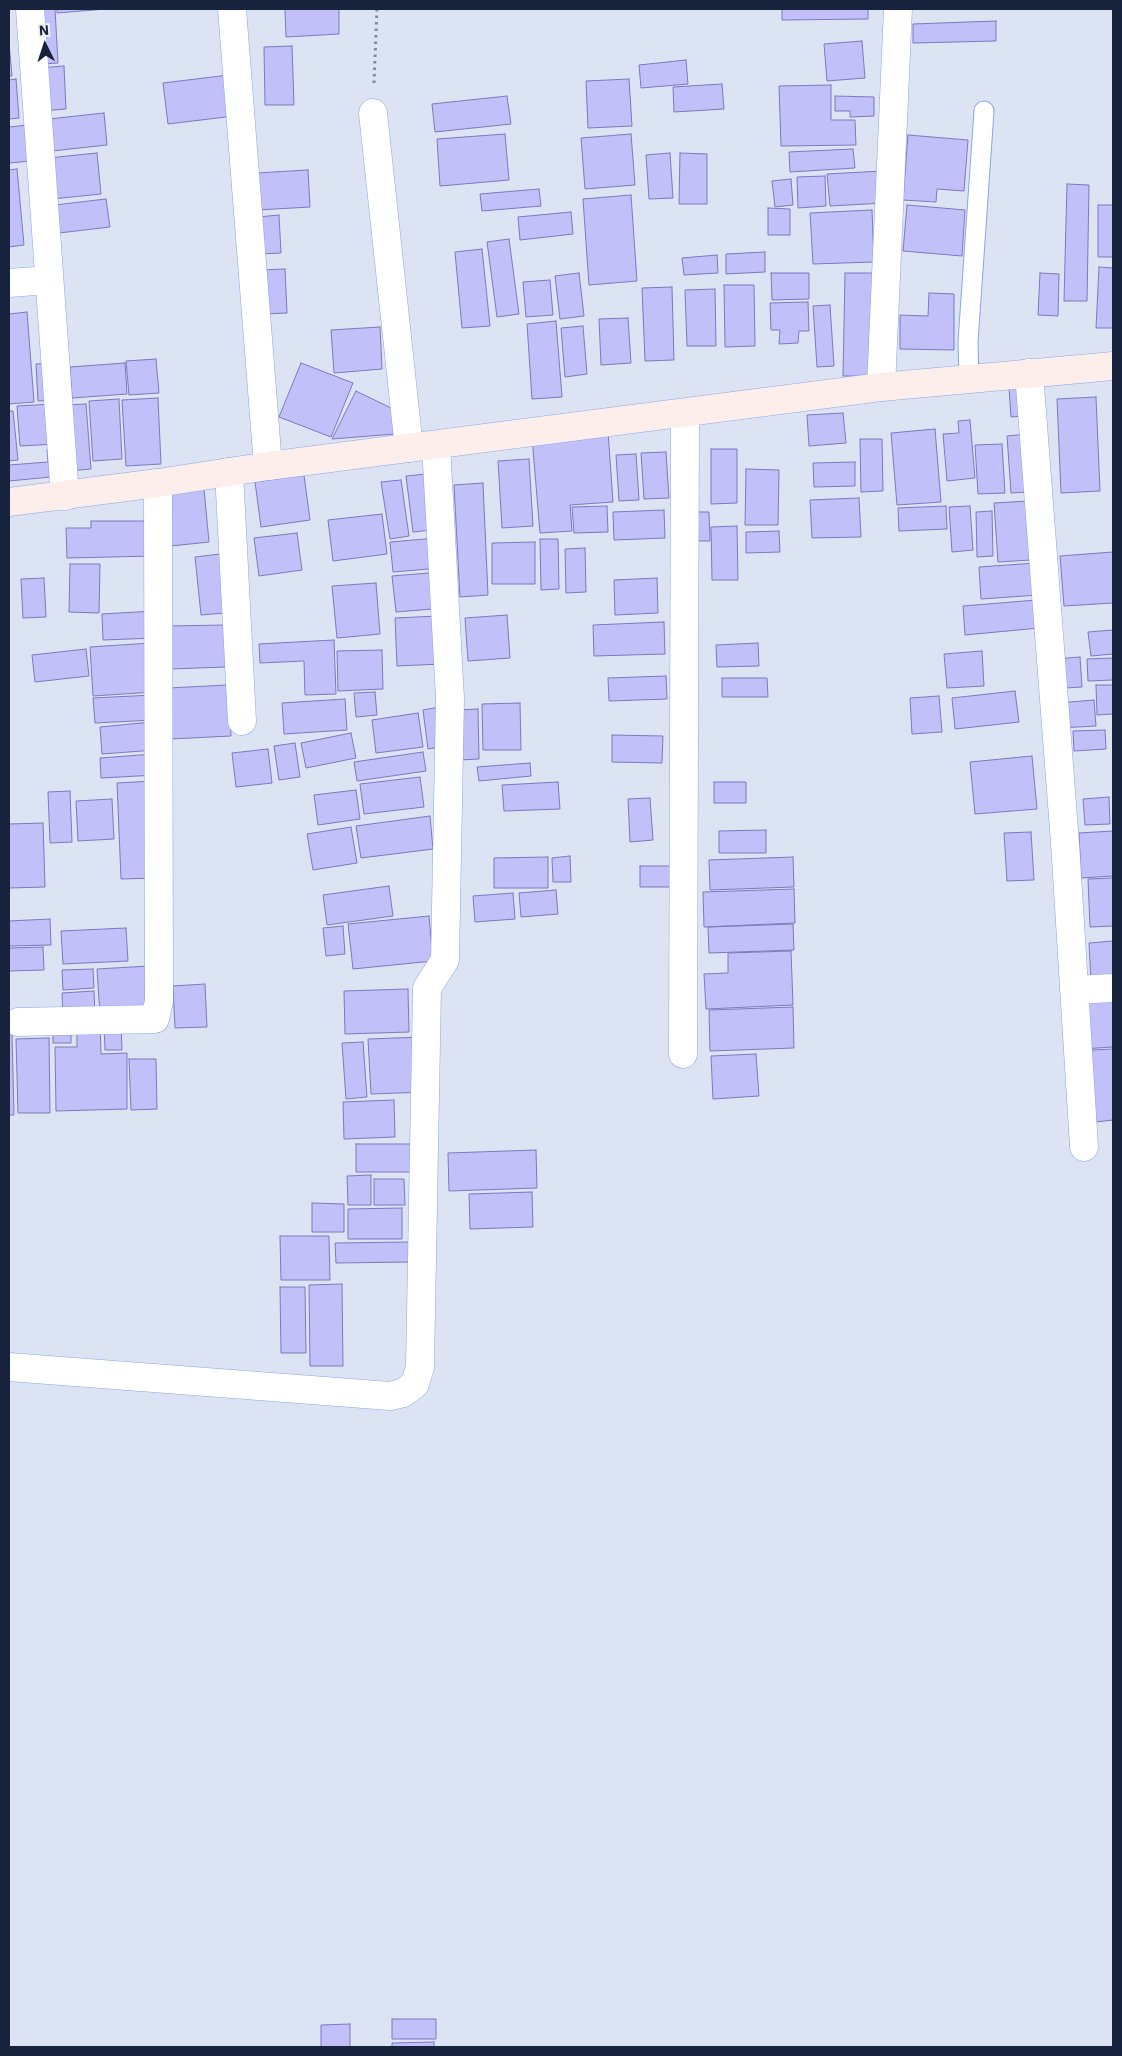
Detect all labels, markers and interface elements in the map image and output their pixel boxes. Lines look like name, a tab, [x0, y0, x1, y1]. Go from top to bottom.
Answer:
north arrow	[20, 20, 70, 70]
text: N	[38, 21, 50, 39]

